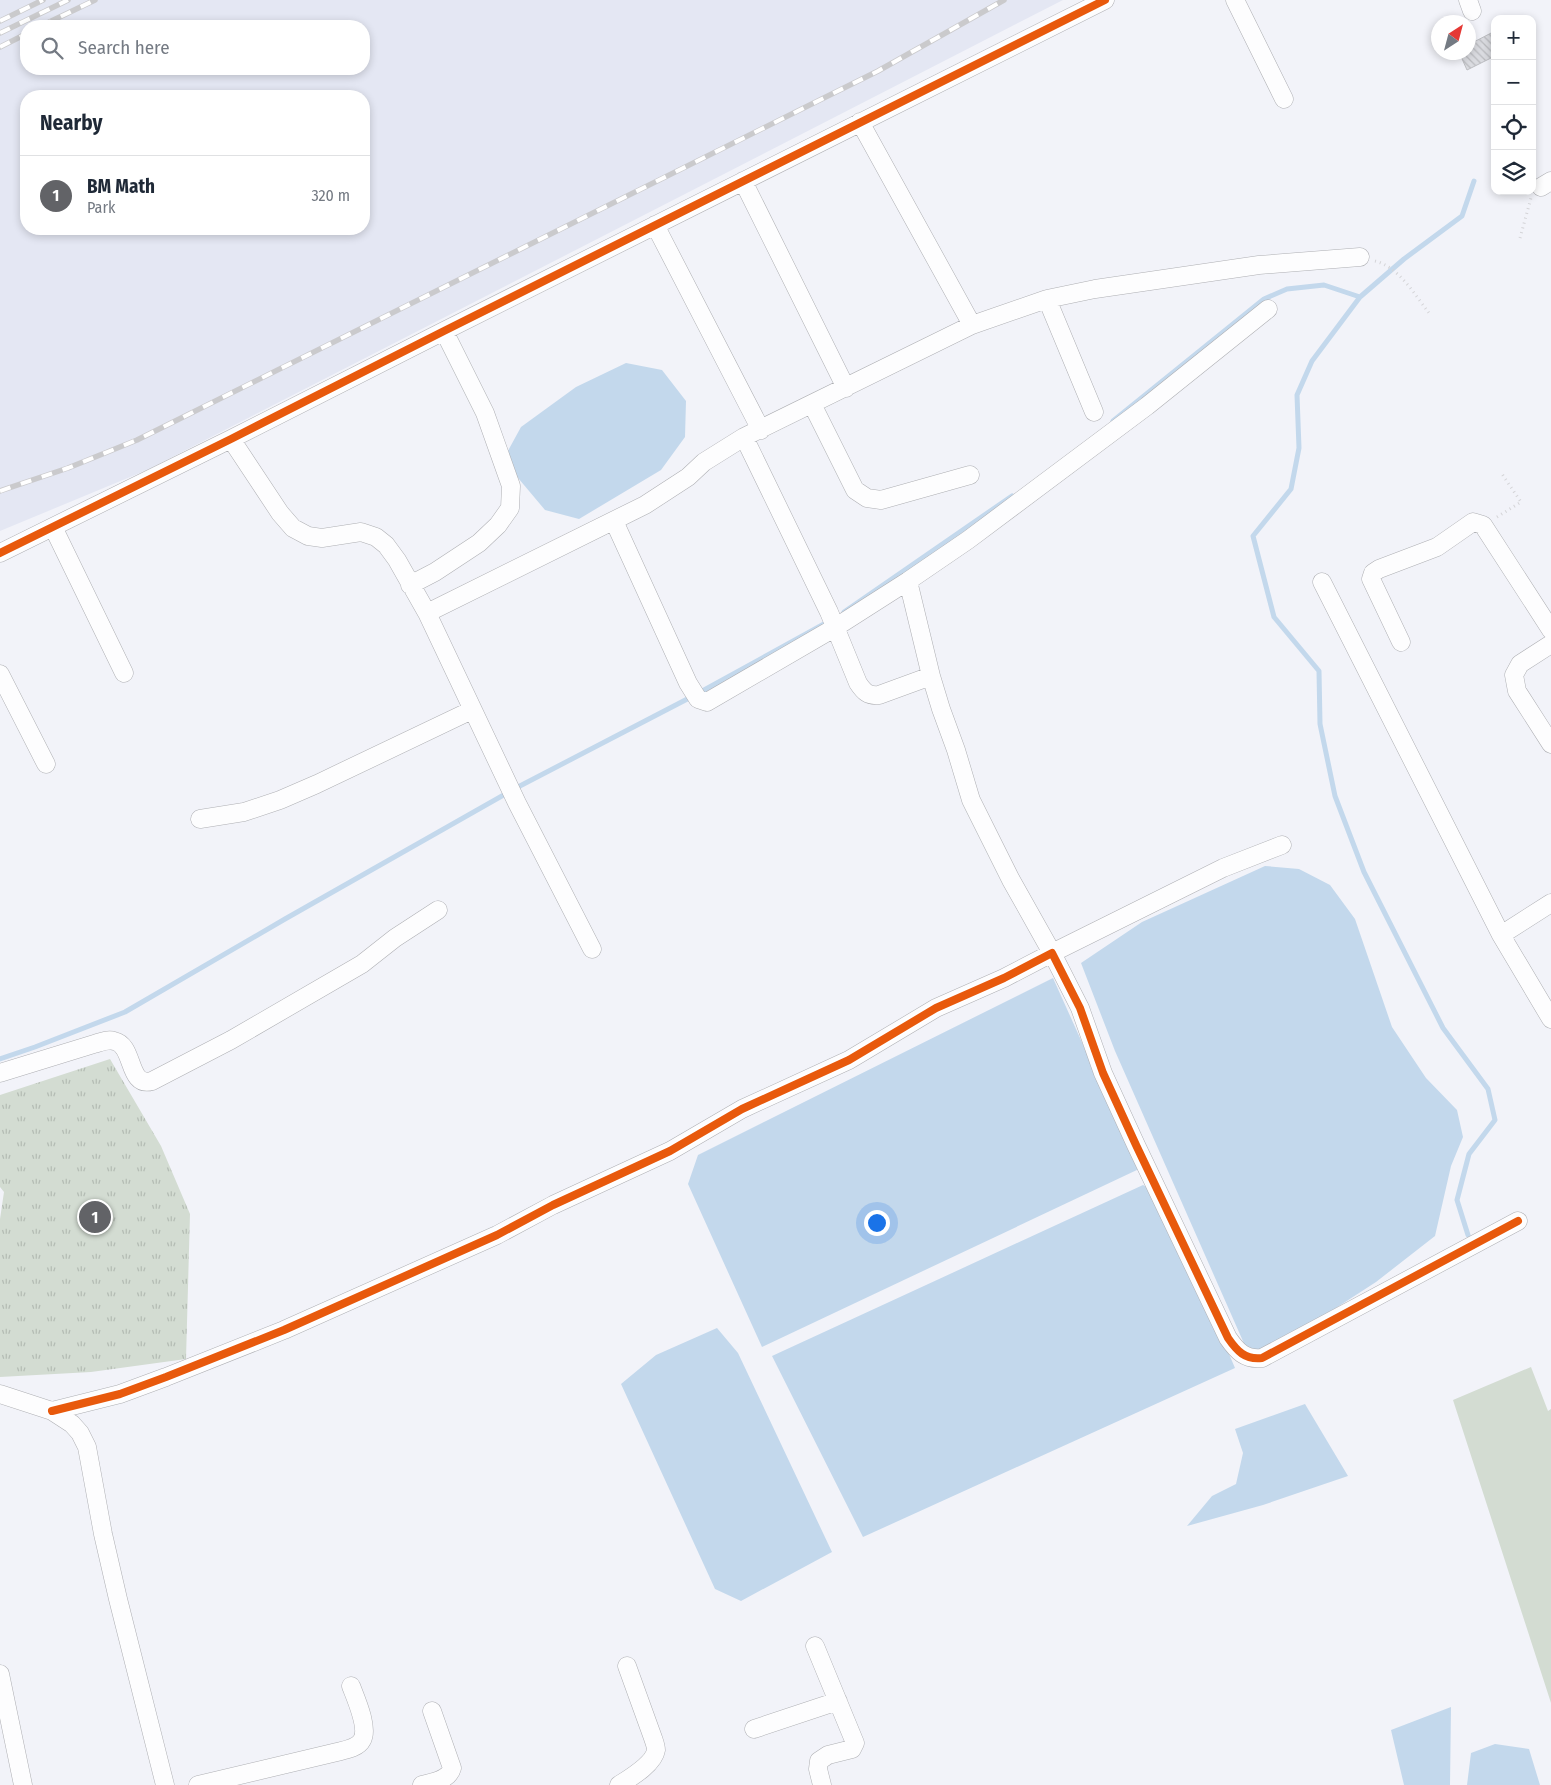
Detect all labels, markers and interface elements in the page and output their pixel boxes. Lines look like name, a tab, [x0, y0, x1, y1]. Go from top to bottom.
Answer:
north arrow	[1431, 15, 1476, 60]
map controls	[1491, 15, 1536, 195]
button: +	[1491, 15, 1536, 60]
search box	[20, 20, 370, 75]
icon: search	[38, 34, 66, 62]
text: Search here	[78, 36, 170, 59]
button: −	[1491, 60, 1536, 105]
button: locate	[1491, 105, 1536, 150]
text: Nearby	[40, 110, 102, 136]
button: layers	[1491, 150, 1536, 195]
text: BM Math	[87, 175, 155, 198]
text: 1	[53, 186, 59, 205]
text: 320 m	[311, 186, 350, 205]
text: Park	[87, 198, 115, 217]
pin: 1	[79, 1198, 111, 1236]
your location	[864, 1210, 890, 1236]

